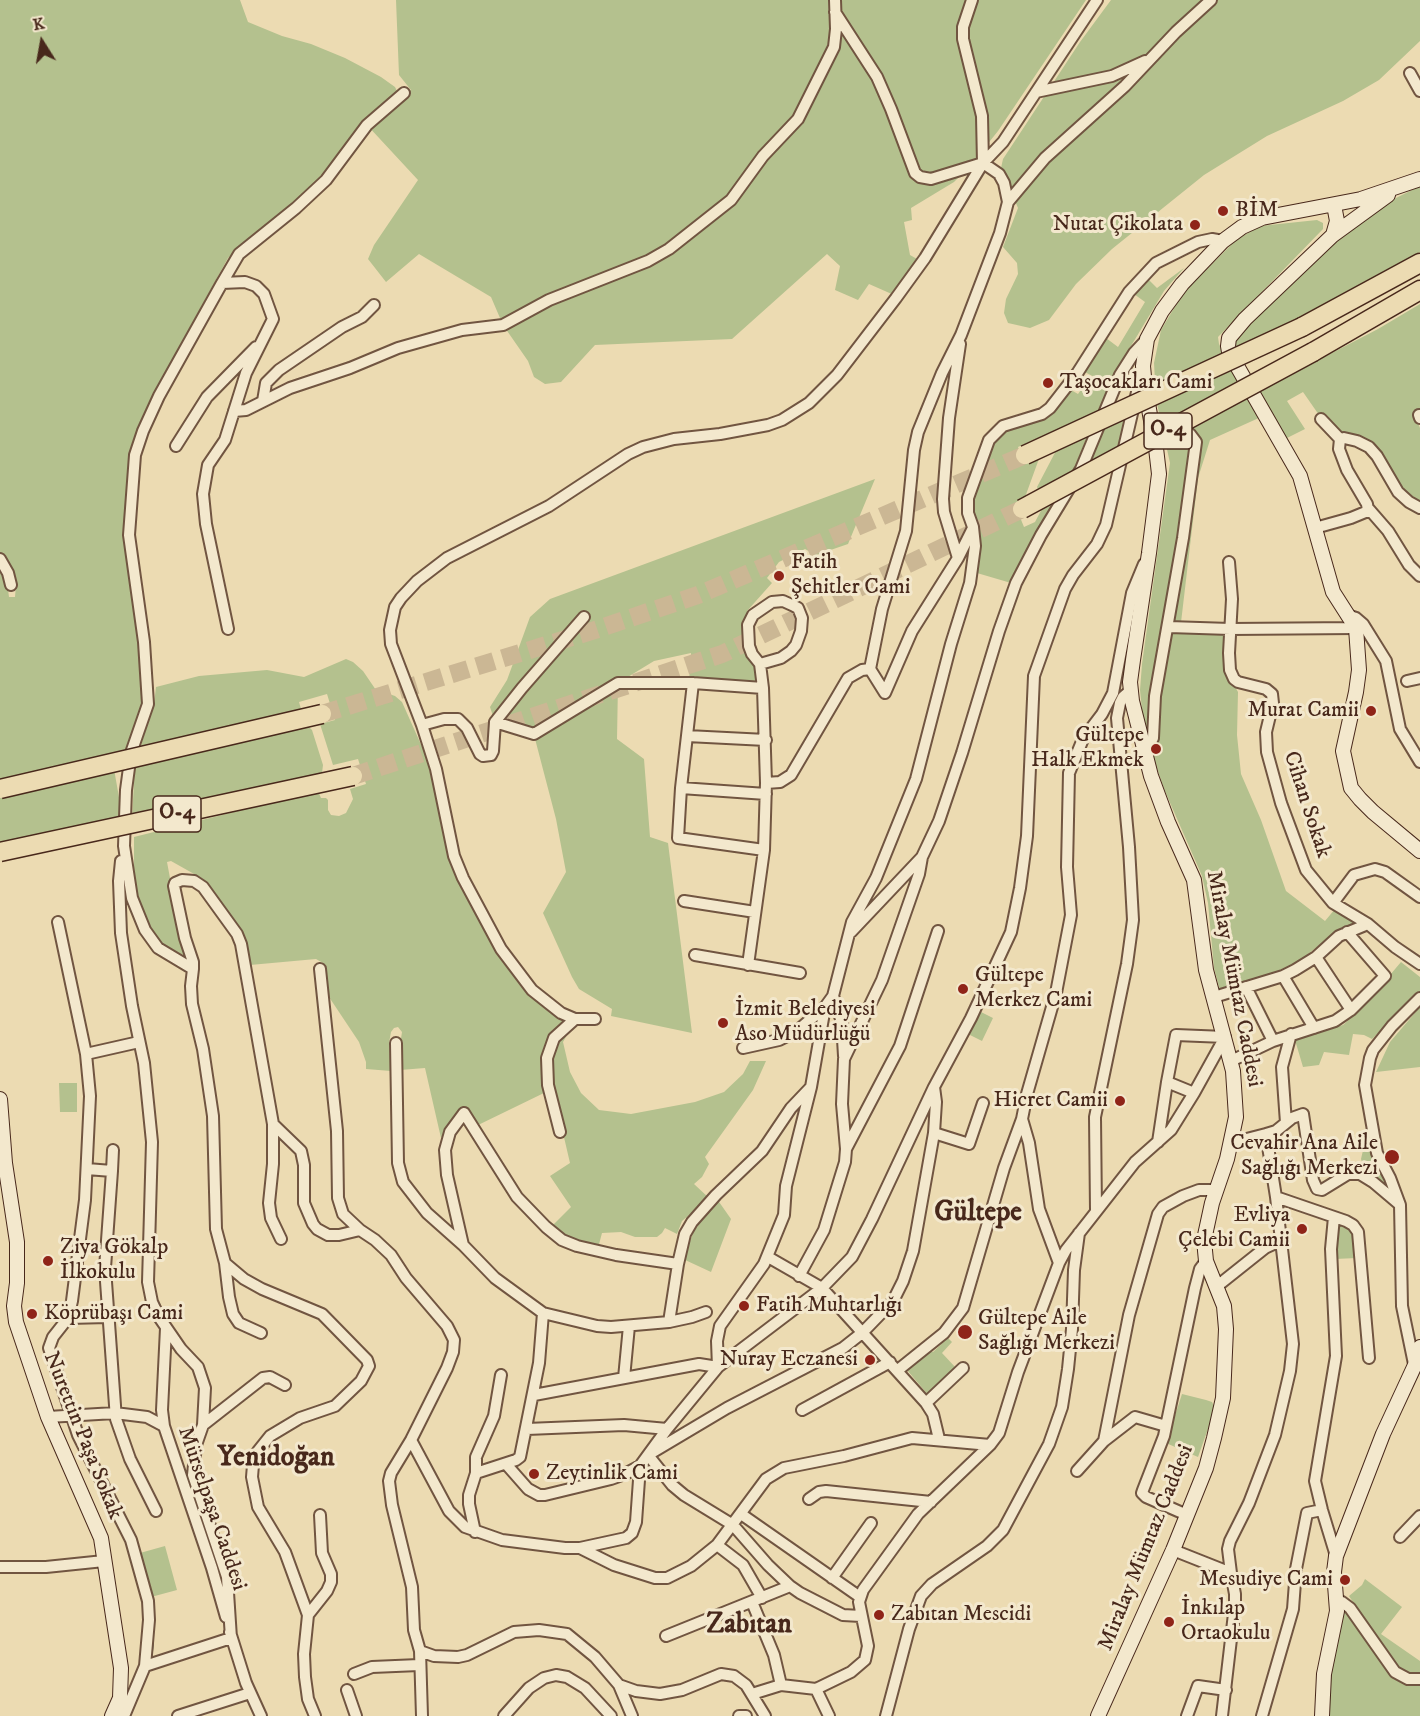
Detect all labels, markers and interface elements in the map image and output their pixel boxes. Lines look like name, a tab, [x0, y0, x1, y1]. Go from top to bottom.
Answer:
north arrow	[12, 12, 72, 72]
text: K	[31, 13, 46, 35]
place label: BİM	[1235, 198, 1278, 224]
marker: BİM	[1216, 204, 1230, 218]
place label: Nutat Çikolata	[1053, 212, 1183, 238]
marker: Nutat Çikolata	[1188, 218, 1202, 232]
place label: Taşocakları Cami	[1060, 370, 1213, 396]
marker: Taşocakları Cami	[1041, 376, 1055, 390]
road number: O-4	[1144, 413, 1192, 449]
place label: Fatih Şehitler Cami	[791, 550, 911, 602]
marker: Fatih Şehitler Cami	[772, 569, 786, 583]
place label: Murat Camii	[1247, 698, 1359, 724]
marker: Murat Camii	[1364, 704, 1378, 718]
place label: Gültepe Halk Ekmek	[1031, 723, 1144, 774]
marker: Gültepe Halk Ekmek	[1149, 742, 1163, 756]
street label: Cihan Sokak	[1276, 748, 1336, 862]
road number: O-4	[153, 796, 201, 832]
street label: Miralay Mümtaz Caddesi	[1199, 869, 1267, 1089]
place label: Gültepe Merkez Cami	[975, 963, 1092, 1014]
marker: Gültepe Merkez Cami	[956, 982, 970, 996]
place label: İzmit Belediyesi Aso Müdürlüğü	[735, 997, 875, 1048]
marker: İzmit Belediyesi Aso Müdürlüğü	[716, 1016, 730, 1030]
place label: Hicret Camii	[993, 1088, 1108, 1114]
marker: Hicret Camii	[1113, 1094, 1127, 1108]
place label: Cevahir Ana Aile Sağlığı Merkezi	[1230, 1131, 1378, 1182]
marker: Cevahir Ana Aile Sağlığı Merkezi	[1383, 1148, 1401, 1166]
district label: Gültepe	[934, 1197, 1022, 1231]
place label: Evliya Çelebi Camii	[1178, 1203, 1290, 1254]
marker: Evliya Çelebi Camii	[1295, 1222, 1309, 1236]
place label: Ziya Gökalp İlkokulu	[60, 1235, 168, 1286]
marker: Ziya Gökalp İlkokulu	[41, 1254, 55, 1268]
place label: Fatih Muhtarlığı	[756, 1293, 902, 1319]
marker: Fatih Muhtarlığı	[737, 1299, 751, 1313]
place label: Köprübaşı Cami	[44, 1301, 183, 1327]
place label: Gültepe Aile Sağlığı Merkezi	[978, 1306, 1115, 1358]
marker: Köprübaşı Cami	[25, 1307, 39, 1321]
marker: Gültepe Aile Sağlığı Merkezi	[956, 1323, 974, 1341]
place label: Nuray Eczanesi	[720, 1347, 858, 1373]
street label: Nurettin Paşa Sokak	[36, 1348, 128, 1524]
marker: Nuray Eczanesi	[863, 1353, 877, 1367]
street label: Mürselpaşa Caddesi	[171, 1424, 251, 1594]
street label: Miralay Mümtaz Caddesi	[1094, 1441, 1200, 1655]
district label: Yenidoğan	[217, 1442, 335, 1476]
place label: Zeytinlik Cami	[546, 1461, 678, 1487]
marker: Zeytinlik Cami	[527, 1467, 541, 1481]
place label: Mesudiye Cami	[1199, 1567, 1333, 1593]
marker: Mesudiye Cami	[1338, 1573, 1352, 1587]
place label: İnkılap Ortaokulu	[1181, 1596, 1270, 1648]
place label: Zabıtan Mescidi	[891, 1602, 1031, 1628]
marker: Zabıtan Mescidi	[872, 1608, 886, 1622]
district label: Zabıtan	[706, 1609, 792, 1643]
marker: İnkılap Ortaokulu	[1162, 1615, 1176, 1629]

